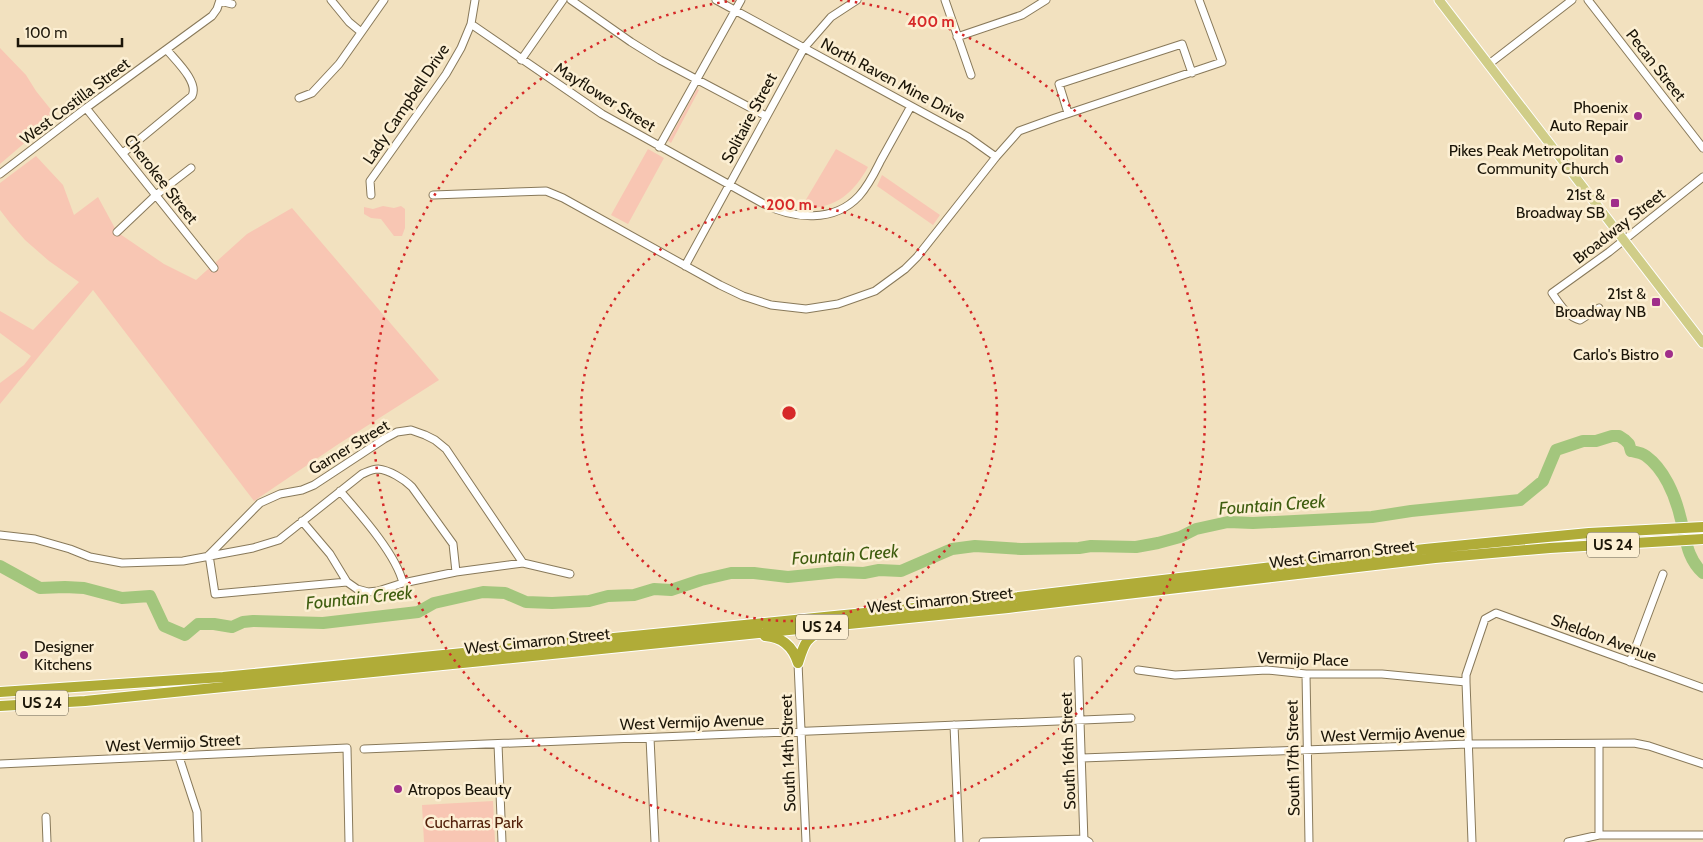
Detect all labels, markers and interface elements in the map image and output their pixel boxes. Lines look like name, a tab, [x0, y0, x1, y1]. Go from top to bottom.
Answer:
text: 400 m	[908, 13, 954, 31]
scale bar	[18, 15, 121, 47]
text: 100 m	[25, 24, 67, 42]
street label: Pecan Street	[1622, 25, 1690, 105]
street label: North Raven Mine Drive	[818, 34, 968, 126]
street label: Lady Campbell Drive	[359, 40, 453, 168]
street label: West Costilla Street	[17, 53, 134, 148]
street label: Mayflower Street	[551, 58, 660, 136]
street label: Solitaire Street	[717, 69, 781, 166]
place label: Phoenix Auto Repair	[1550, 98, 1629, 135]
marker: Phoenix Auto Repair	[1632, 110, 1644, 122]
street label: Cherokee Street	[120, 130, 202, 228]
place label: Pikes Peak Metropolitan Community Church	[1449, 141, 1609, 178]
marker: Pikes Peak Metropolitan Community Church	[1613, 153, 1625, 165]
street label: Broadway Street	[1569, 184, 1669, 268]
place label: 21st & Broadway SB	[1516, 185, 1605, 222]
text: 200 m	[766, 196, 812, 214]
marker: 21st & Broadway SB	[1609, 197, 1621, 209]
place label: 21st & Broadway NB	[1555, 284, 1646, 321]
marker: 21st & Broadway NB	[1650, 296, 1662, 308]
place label: Carlo's Bistro	[1573, 345, 1659, 364]
marker: Carlo's Bistro	[1663, 348, 1675, 360]
centre of rings	[780, 404, 798, 422]
street label: Garner Street	[305, 415, 393, 478]
water label: Fountain Creek	[1218, 490, 1328, 520]
road number: US 24	[1587, 532, 1639, 558]
street label: West Cimarron Street	[1268, 536, 1416, 572]
water label: Fountain Creek	[791, 540, 901, 570]
water label: Fountain Creek	[305, 581, 415, 615]
street label: West Cimarron Street	[866, 583, 1014, 617]
street label: Sheldon Avenue	[1549, 610, 1659, 666]
road number: US 24	[796, 614, 848, 640]
street label: West Cimarron Street	[463, 624, 611, 658]
place label: Designer Kitchens	[34, 637, 95, 674]
street label: Vermijo Place	[1257, 648, 1349, 670]
marker: Designer Kitchens	[18, 649, 30, 661]
road number: US 24	[16, 690, 68, 716]
street label: South 16th Street	[1056, 691, 1080, 810]
street label: South 14th Street	[776, 693, 800, 812]
street label: South 17th Street	[1282, 699, 1304, 816]
street label: West Vermijo Avenue	[620, 710, 764, 734]
street label: West Vermijo Avenue	[1321, 722, 1465, 746]
street label: West Vermijo Street	[105, 730, 241, 756]
place label: Atropos Beauty	[408, 780, 512, 799]
marker: Atropos Beauty	[392, 783, 404, 795]
park label: Cucharras Park	[425, 813, 524, 832]

